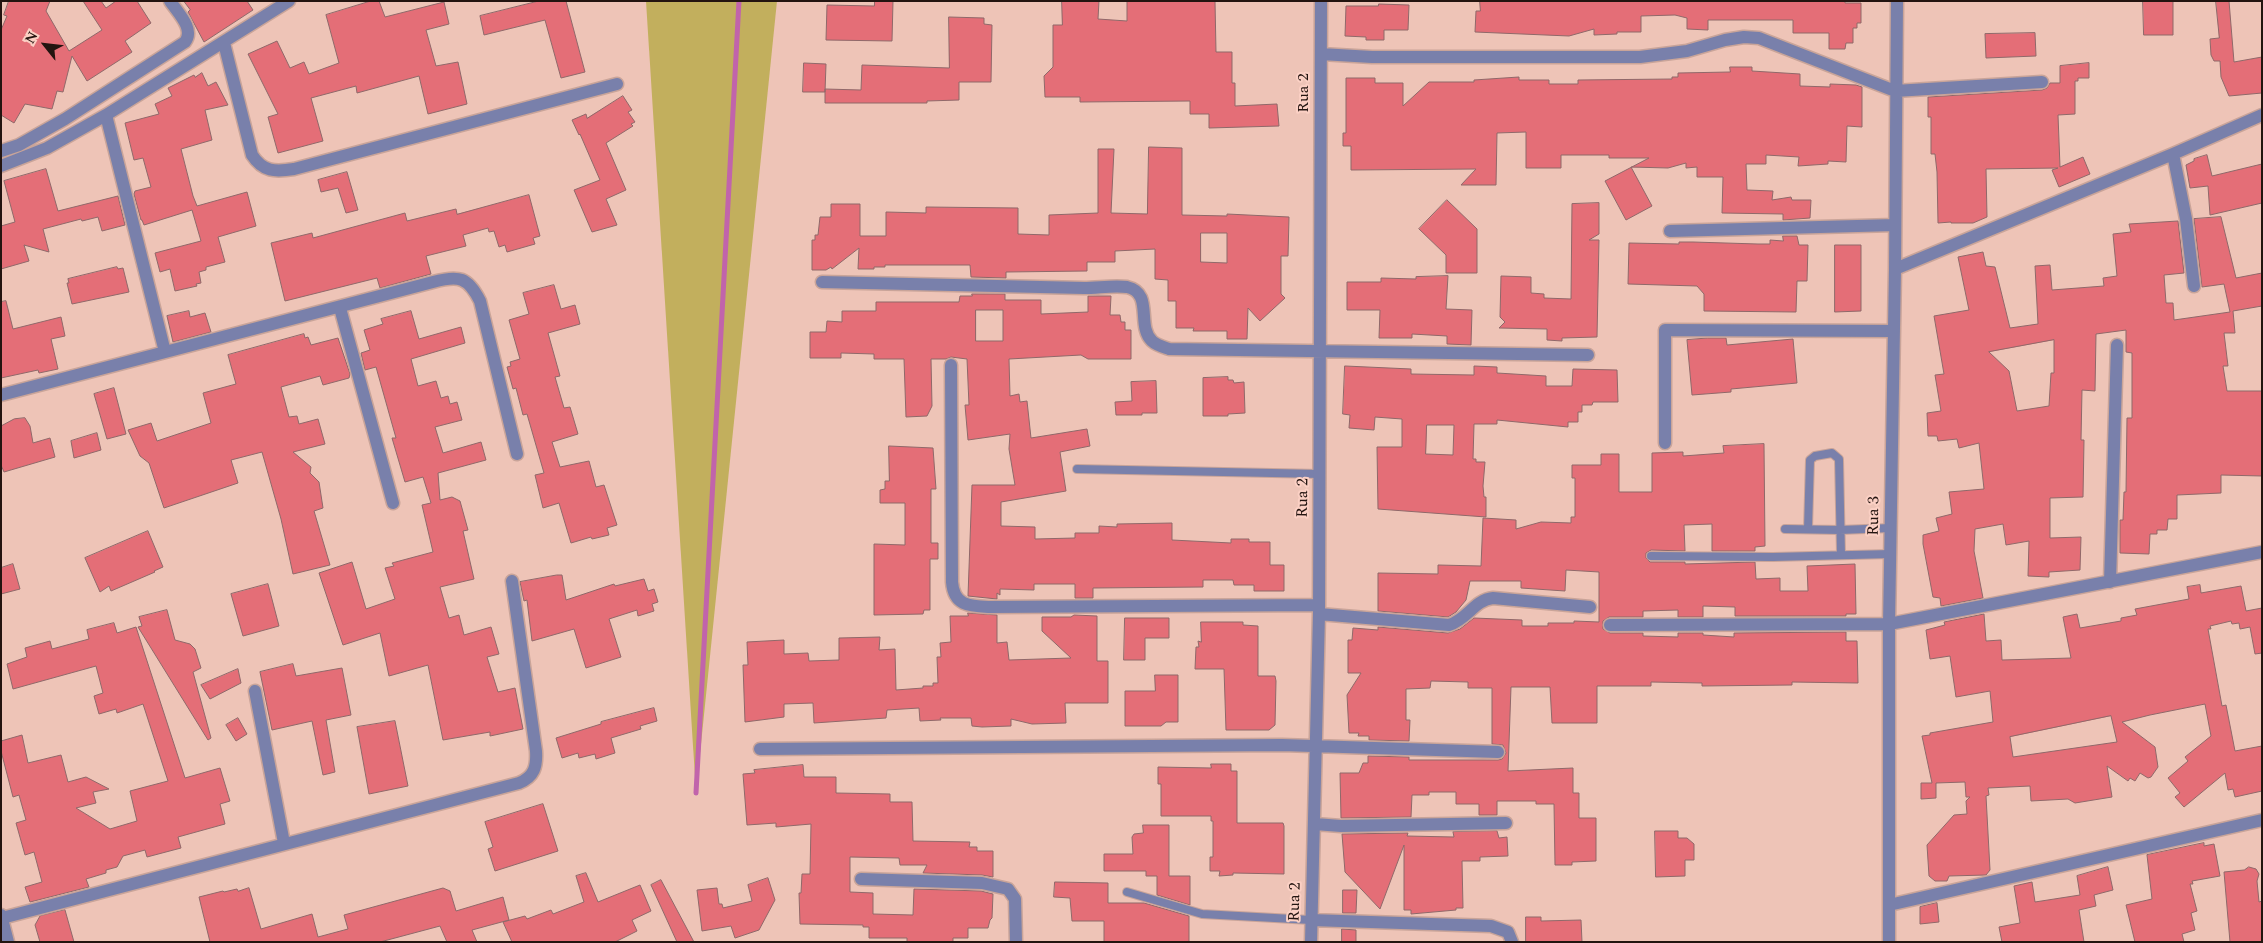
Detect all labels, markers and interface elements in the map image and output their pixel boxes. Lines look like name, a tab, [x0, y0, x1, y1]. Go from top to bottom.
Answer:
north arrow	[20, 20, 70, 70]
text: N	[19, 27, 43, 48]
street label: Rua 2	[1295, 73, 1315, 113]
street label: Rua 2	[1294, 478, 1314, 518]
street label: Rua 3	[1865, 496, 1885, 536]
street label: Rua 2	[1286, 882, 1306, 922]

